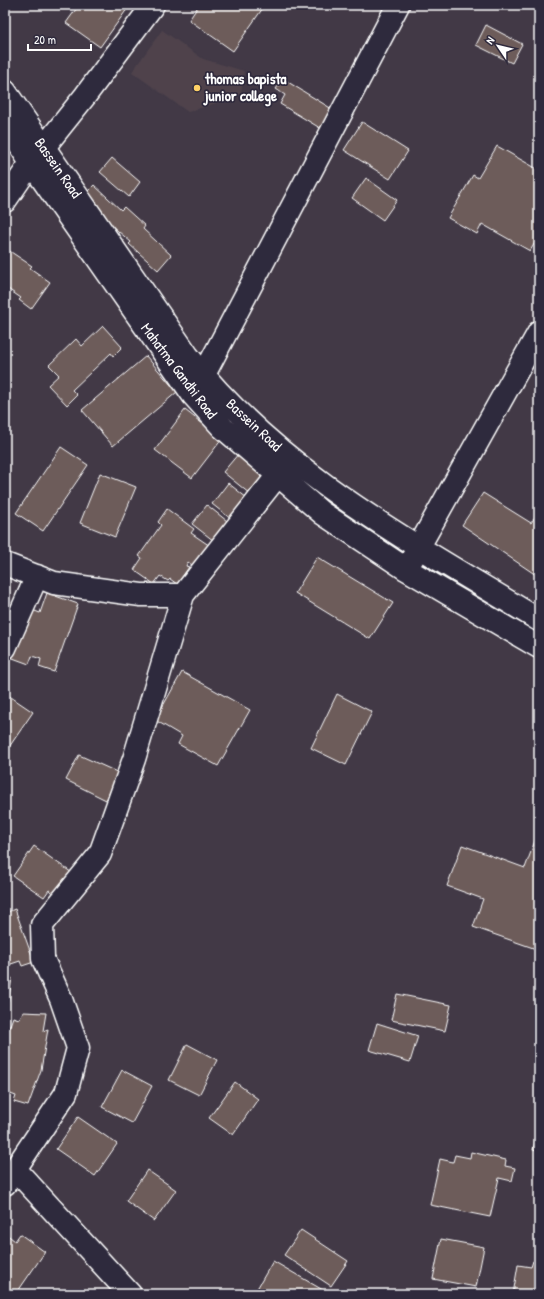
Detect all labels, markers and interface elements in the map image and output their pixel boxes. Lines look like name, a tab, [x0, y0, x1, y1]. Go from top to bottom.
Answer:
scale bar	[28, 26, 91, 52]
north arrow	[478, 26, 518, 66]
text: 20 m	[34, 31, 56, 48]
text: N	[482, 34, 497, 47]
place label: thomas bapista junior college	[203, 68, 287, 107]
marker: thomas bapista junior college	[192, 83, 202, 93]
street label: Bassein Road	[30, 133, 87, 202]
street label: Mahatma Gandhi Road	[136, 318, 223, 423]
street label: Bassein Road	[222, 393, 287, 456]

